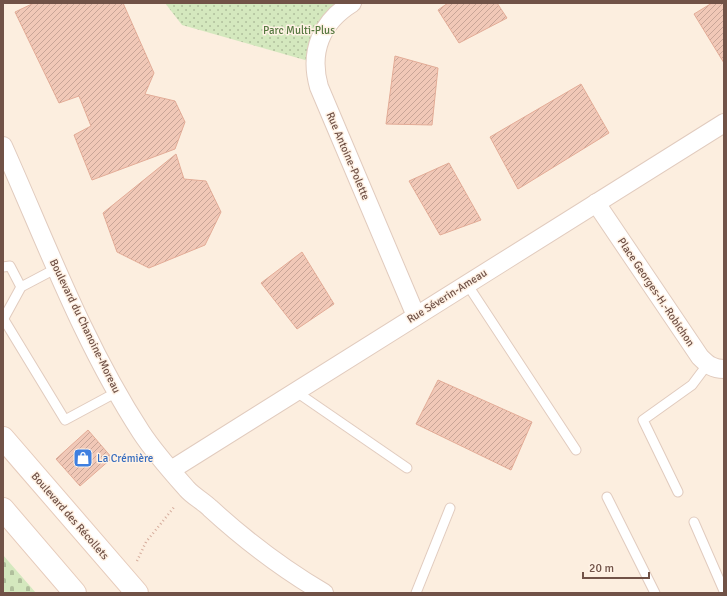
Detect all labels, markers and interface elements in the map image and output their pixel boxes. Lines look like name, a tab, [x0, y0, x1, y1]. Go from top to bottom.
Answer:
park label: Parc Multi-Plus	[263, 24, 335, 37]
street label: Rue Antoine-Polette	[324, 110, 372, 202]
street label: Place Georges-H.-Robichon	[615, 235, 697, 349]
street label: Boulevard du Chanoine-Moreau	[47, 257, 123, 395]
street label: Rue Séverin-Ameau	[405, 266, 489, 326]
shop icon: La Crémière	[72, 447, 94, 469]
place label: La Crémière	[97, 452, 153, 465]
street label: Boulevard des Récollets	[29, 470, 112, 562]
scale bar	[583, 554, 649, 580]
text: 20 m	[589, 561, 614, 576]

